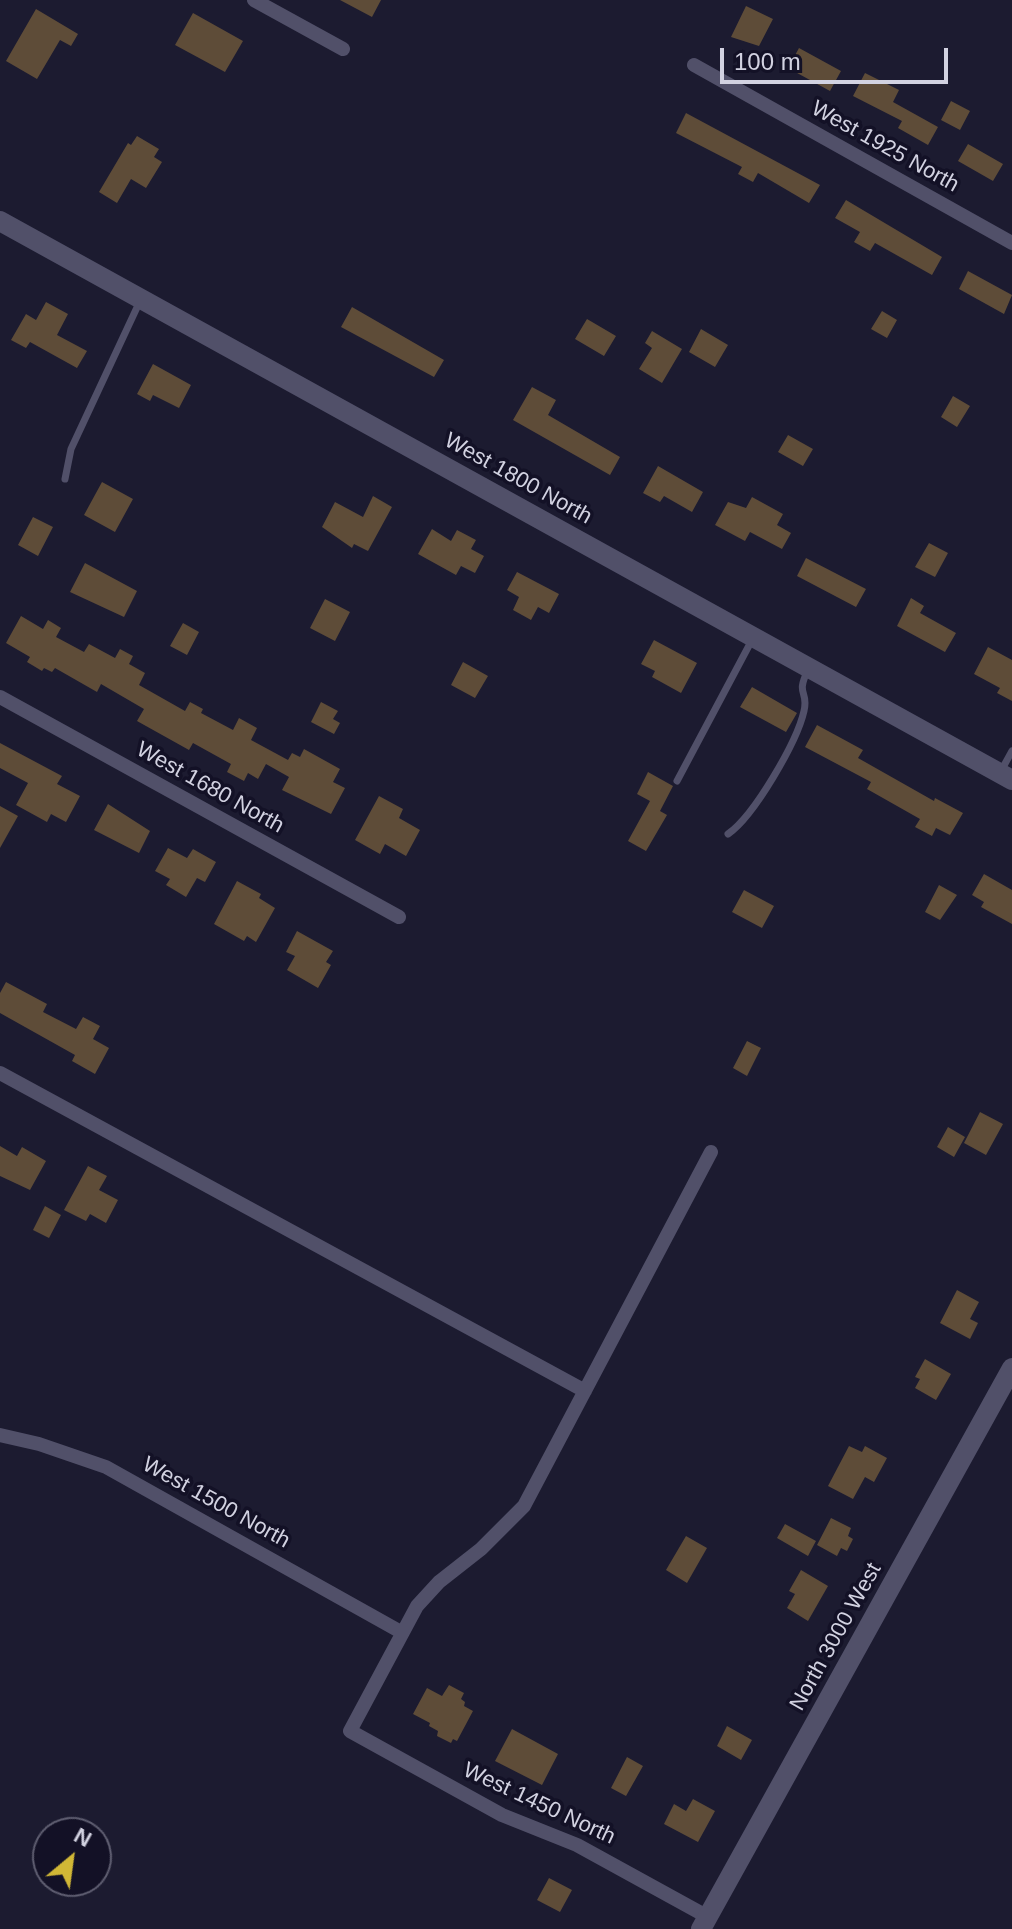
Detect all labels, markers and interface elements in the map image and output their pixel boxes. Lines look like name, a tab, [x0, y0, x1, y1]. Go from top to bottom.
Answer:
scale bar	[724, 32, 952, 82]
text: 100 m	[734, 48, 801, 75]
street label: West 1925 North	[807, 96, 963, 198]
street label: West 1800 North	[440, 428, 596, 530]
street label: West 1680 North	[132, 737, 288, 839]
street label: West 1500 North	[138, 1452, 294, 1554]
street label: North 3000 West	[785, 1559, 887, 1715]
street label: West 1450 North	[459, 1757, 619, 1851]
north arrow	[32, 1817, 112, 1897]
text: N	[70, 1823, 96, 1852]

